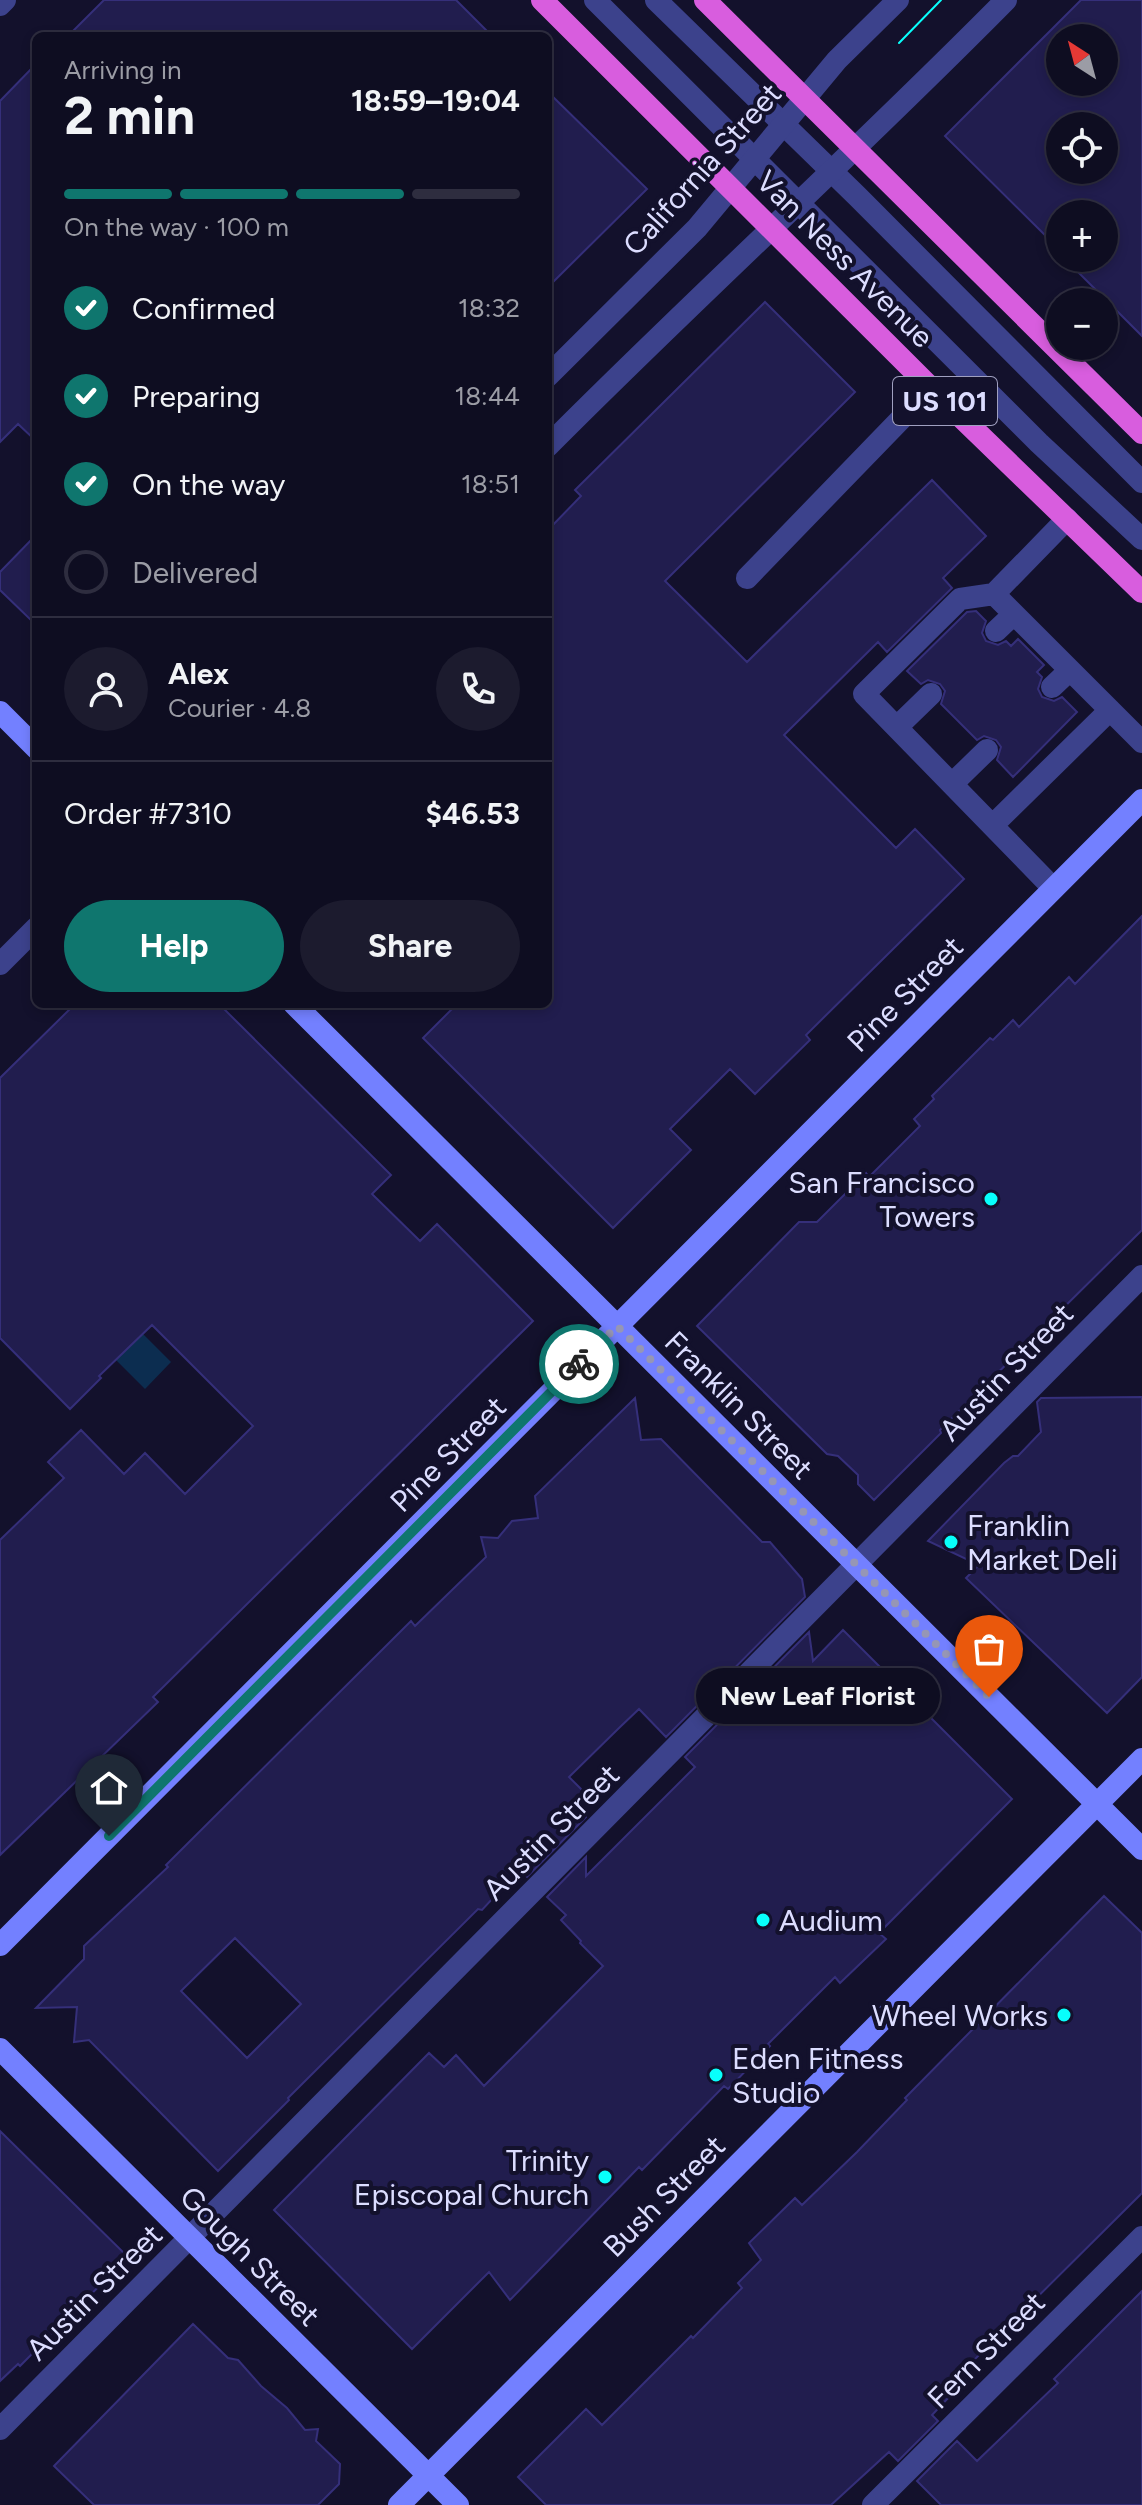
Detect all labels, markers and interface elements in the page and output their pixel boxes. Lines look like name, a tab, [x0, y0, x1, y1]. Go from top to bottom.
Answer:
north arrow	[1046, 24, 1118, 96]
map controls	[1046, 24, 1118, 360]
text: Arriving in	[64, 54, 182, 86]
street label: California Street	[615, 75, 789, 263]
text: 18:59–19:04	[351, 82, 520, 119]
text: 2 min	[64, 85, 195, 147]
button: locate	[1046, 112, 1118, 184]
street label: Van Ness Avenue	[749, 163, 941, 355]
button: +	[1046, 200, 1118, 272]
text: On the way · 100 m	[64, 211, 289, 243]
icon: check	[64, 286, 108, 330]
button: −	[1046, 288, 1118, 360]
text: Confirmed	[132, 290, 275, 327]
text: 18:32	[458, 292, 520, 324]
icon: check	[64, 374, 108, 418]
road number: US 101	[893, 377, 997, 425]
text: Preparing	[132, 378, 260, 415]
text: 18:44	[454, 380, 520, 412]
icon: check	[64, 462, 108, 506]
text: On the way	[132, 466, 285, 503]
text: 18:51	[461, 468, 520, 500]
text: Delivered	[132, 554, 258, 591]
button: person	[64, 647, 148, 731]
button: phone	[436, 647, 520, 731]
text: Alex	[168, 655, 229, 692]
text: Courier · 4.8	[168, 692, 311, 724]
text: Order #7310	[64, 795, 232, 832]
text: $46.53	[425, 795, 520, 832]
button: Help	[64, 900, 284, 992]
button: Share	[300, 900, 520, 992]
street label: Pine Street	[839, 928, 971, 1060]
place label: San Francisco Towers	[788, 1164, 975, 1235]
marker: San Francisco Towers	[982, 1190, 1000, 1208]
street label: Austin Street	[931, 1295, 1081, 1449]
street label: Franklin Street	[657, 1323, 821, 1487]
courier	[539, 1324, 619, 1404]
icon: bike	[557, 1342, 601, 1386]
street label: Pine Street	[382, 1388, 514, 1520]
place label: Franklin Market Deli	[967, 1507, 1118, 1578]
marker: Franklin Market Deli	[942, 1533, 960, 1551]
pin	[955, 1615, 1023, 1697]
icon: bag	[967, 1627, 1011, 1671]
callout: New Leaf Florist	[697, 1669, 941, 1725]
text: New Leaf Florist	[720, 1680, 916, 1712]
pin	[75, 1754, 143, 1836]
street label: Austin Street	[475, 1756, 627, 1908]
icon: home	[87, 1766, 131, 1810]
place label: Audium	[779, 1902, 883, 1939]
marker: Audium	[754, 1911, 772, 1929]
place label: Wheel Works	[872, 1997, 1048, 2034]
marker: Wheel Works	[1055, 2006, 1073, 2024]
place label: Eden Fitness Studio	[732, 2040, 904, 2111]
marker: Eden Fitness Studio	[707, 2066, 725, 2084]
street label: Bush Street	[595, 2127, 733, 2265]
place label: Trinity Episcopal Church	[354, 2142, 589, 2213]
marker: Trinity Episcopal Church	[596, 2168, 614, 2186]
street label: Gough Street	[172, 2178, 328, 2334]
street label: Austin Street	[18, 2216, 170, 2368]
street label: Fern Street	[920, 2284, 1052, 2416]

